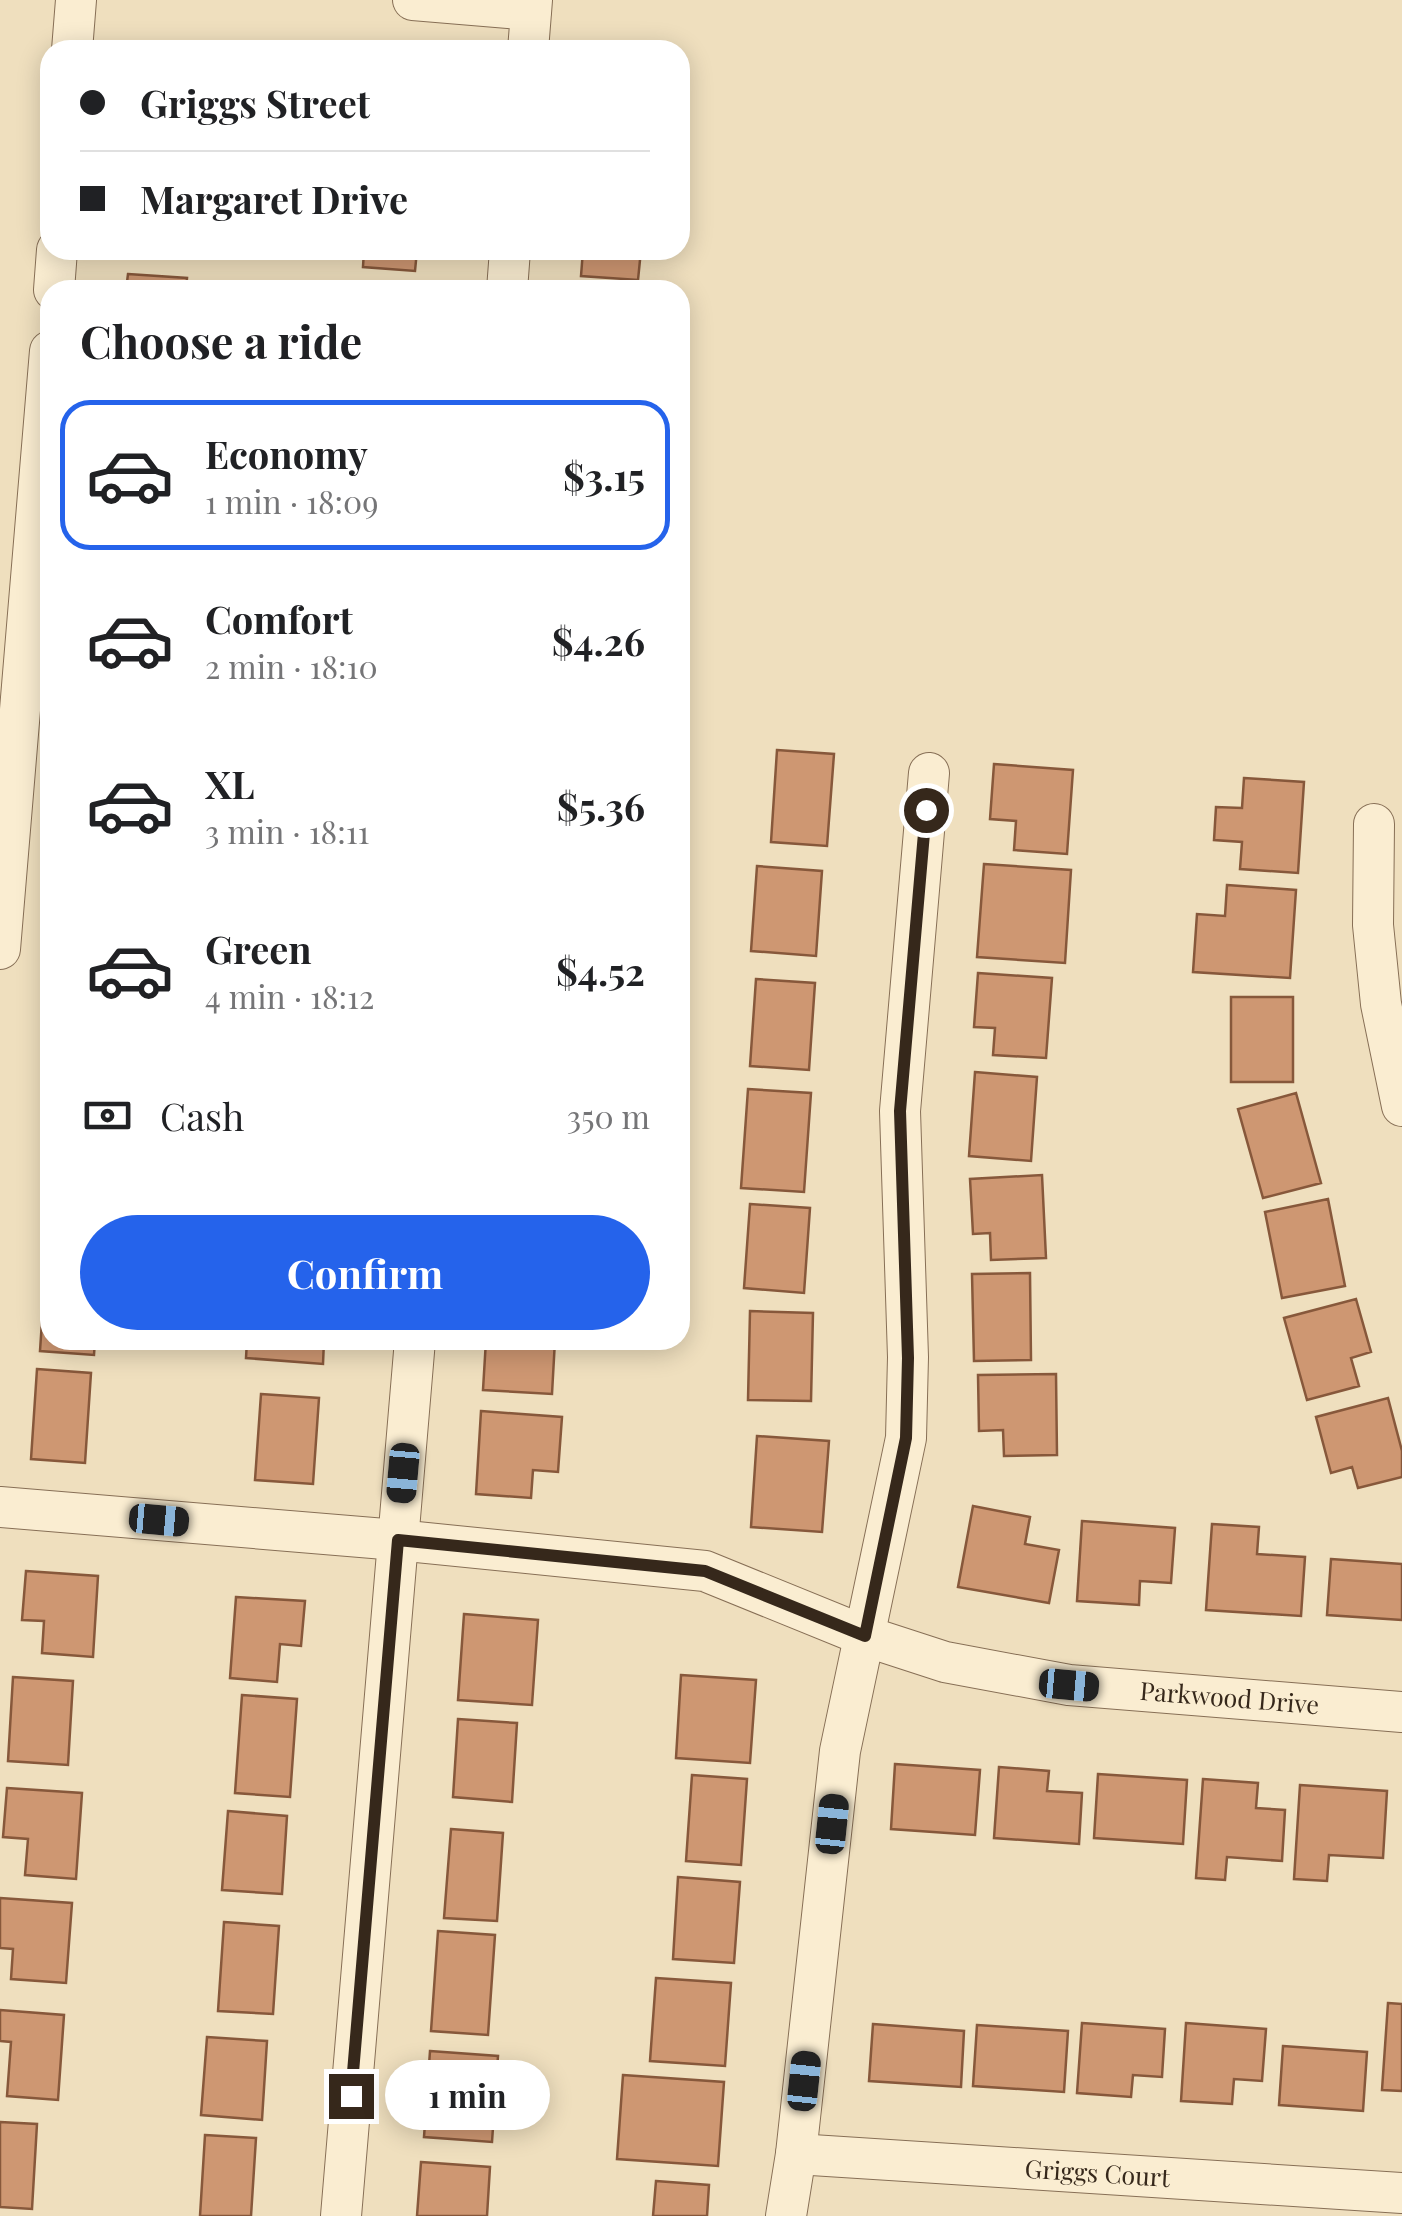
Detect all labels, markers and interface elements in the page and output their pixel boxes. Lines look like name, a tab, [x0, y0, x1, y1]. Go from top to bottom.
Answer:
text: Griggs Street	[140, 77, 370, 128]
text: Margaret Drive	[140, 173, 408, 224]
text: Choose a ride	[80, 310, 362, 370]
text: Economy	[205, 428, 368, 479]
icon: car	[85, 430, 175, 520]
text: $3.15	[563, 450, 645, 501]
text: 1 min · 18:09	[205, 479, 379, 522]
text: Comfort	[205, 593, 353, 644]
icon: car	[85, 595, 175, 685]
text: $4.26	[552, 615, 645, 666]
text: 2 min · 18:10	[205, 644, 378, 687]
text: XL	[205, 758, 254, 809]
icon: car	[85, 760, 175, 850]
text: $5.36	[557, 780, 645, 831]
route start	[904, 788, 949, 833]
text: 3 min · 18:11	[205, 809, 369, 852]
text: Green	[205, 923, 312, 974]
icon: car	[85, 925, 175, 1015]
text: $4.52	[556, 945, 645, 996]
text: 4 min · 18:12	[205, 974, 374, 1017]
icon: cash	[80, 1088, 135, 1143]
text: Cash	[160, 1090, 244, 1141]
text: 350 m	[567, 1094, 650, 1137]
button: Confirm	[80, 1215, 650, 1330]
car	[385, 1442, 421, 1504]
car	[128, 1502, 190, 1538]
car	[1038, 1667, 1100, 1703]
street label: Parkwood Drive	[1139, 1673, 1321, 1720]
car	[814, 1793, 850, 1855]
car	[786, 2050, 822, 2112]
callout: 1 min	[386, 2061, 551, 2131]
text: 1 min	[428, 2073, 507, 2116]
route end	[329, 2074, 374, 2119]
street label: Griggs Court	[1024, 2151, 1172, 2193]

